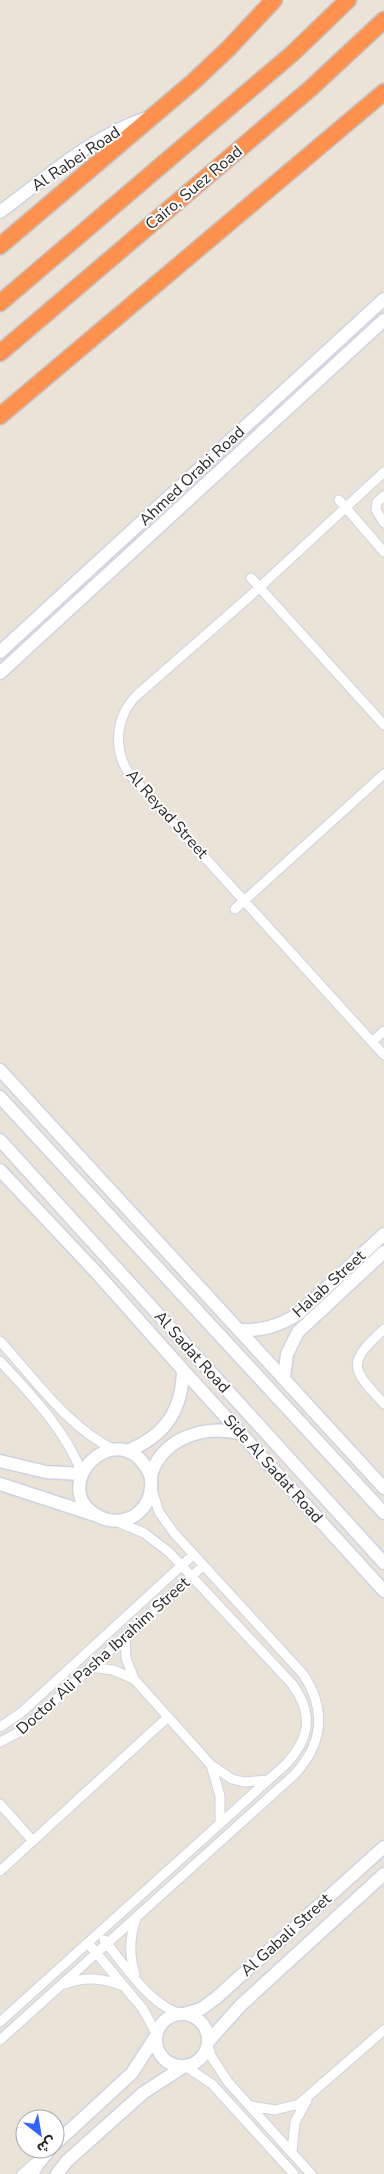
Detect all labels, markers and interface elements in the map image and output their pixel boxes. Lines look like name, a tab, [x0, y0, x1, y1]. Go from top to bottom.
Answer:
street label: Al Rabei Road	[27, 121, 125, 197]
street label: Cairo, Suez Road	[141, 141, 247, 235]
street label: Ahmed Orabi Road	[134, 421, 250, 531]
street label: Al Reyad Street	[121, 765, 213, 864]
street label: Halab Street	[288, 1245, 370, 1323]
street label: Al Sadat Road	[149, 1306, 235, 1398]
street label: Side Al Sadat Road	[218, 1410, 328, 1528]
street label: Doctor Ali Pasha Ibrahim Street	[12, 1572, 195, 1740]
street label: Al Gabali Street	[236, 1888, 336, 1982]
north arrow	[15, 2109, 65, 2159]
text: ش	[33, 2132, 60, 2158]

